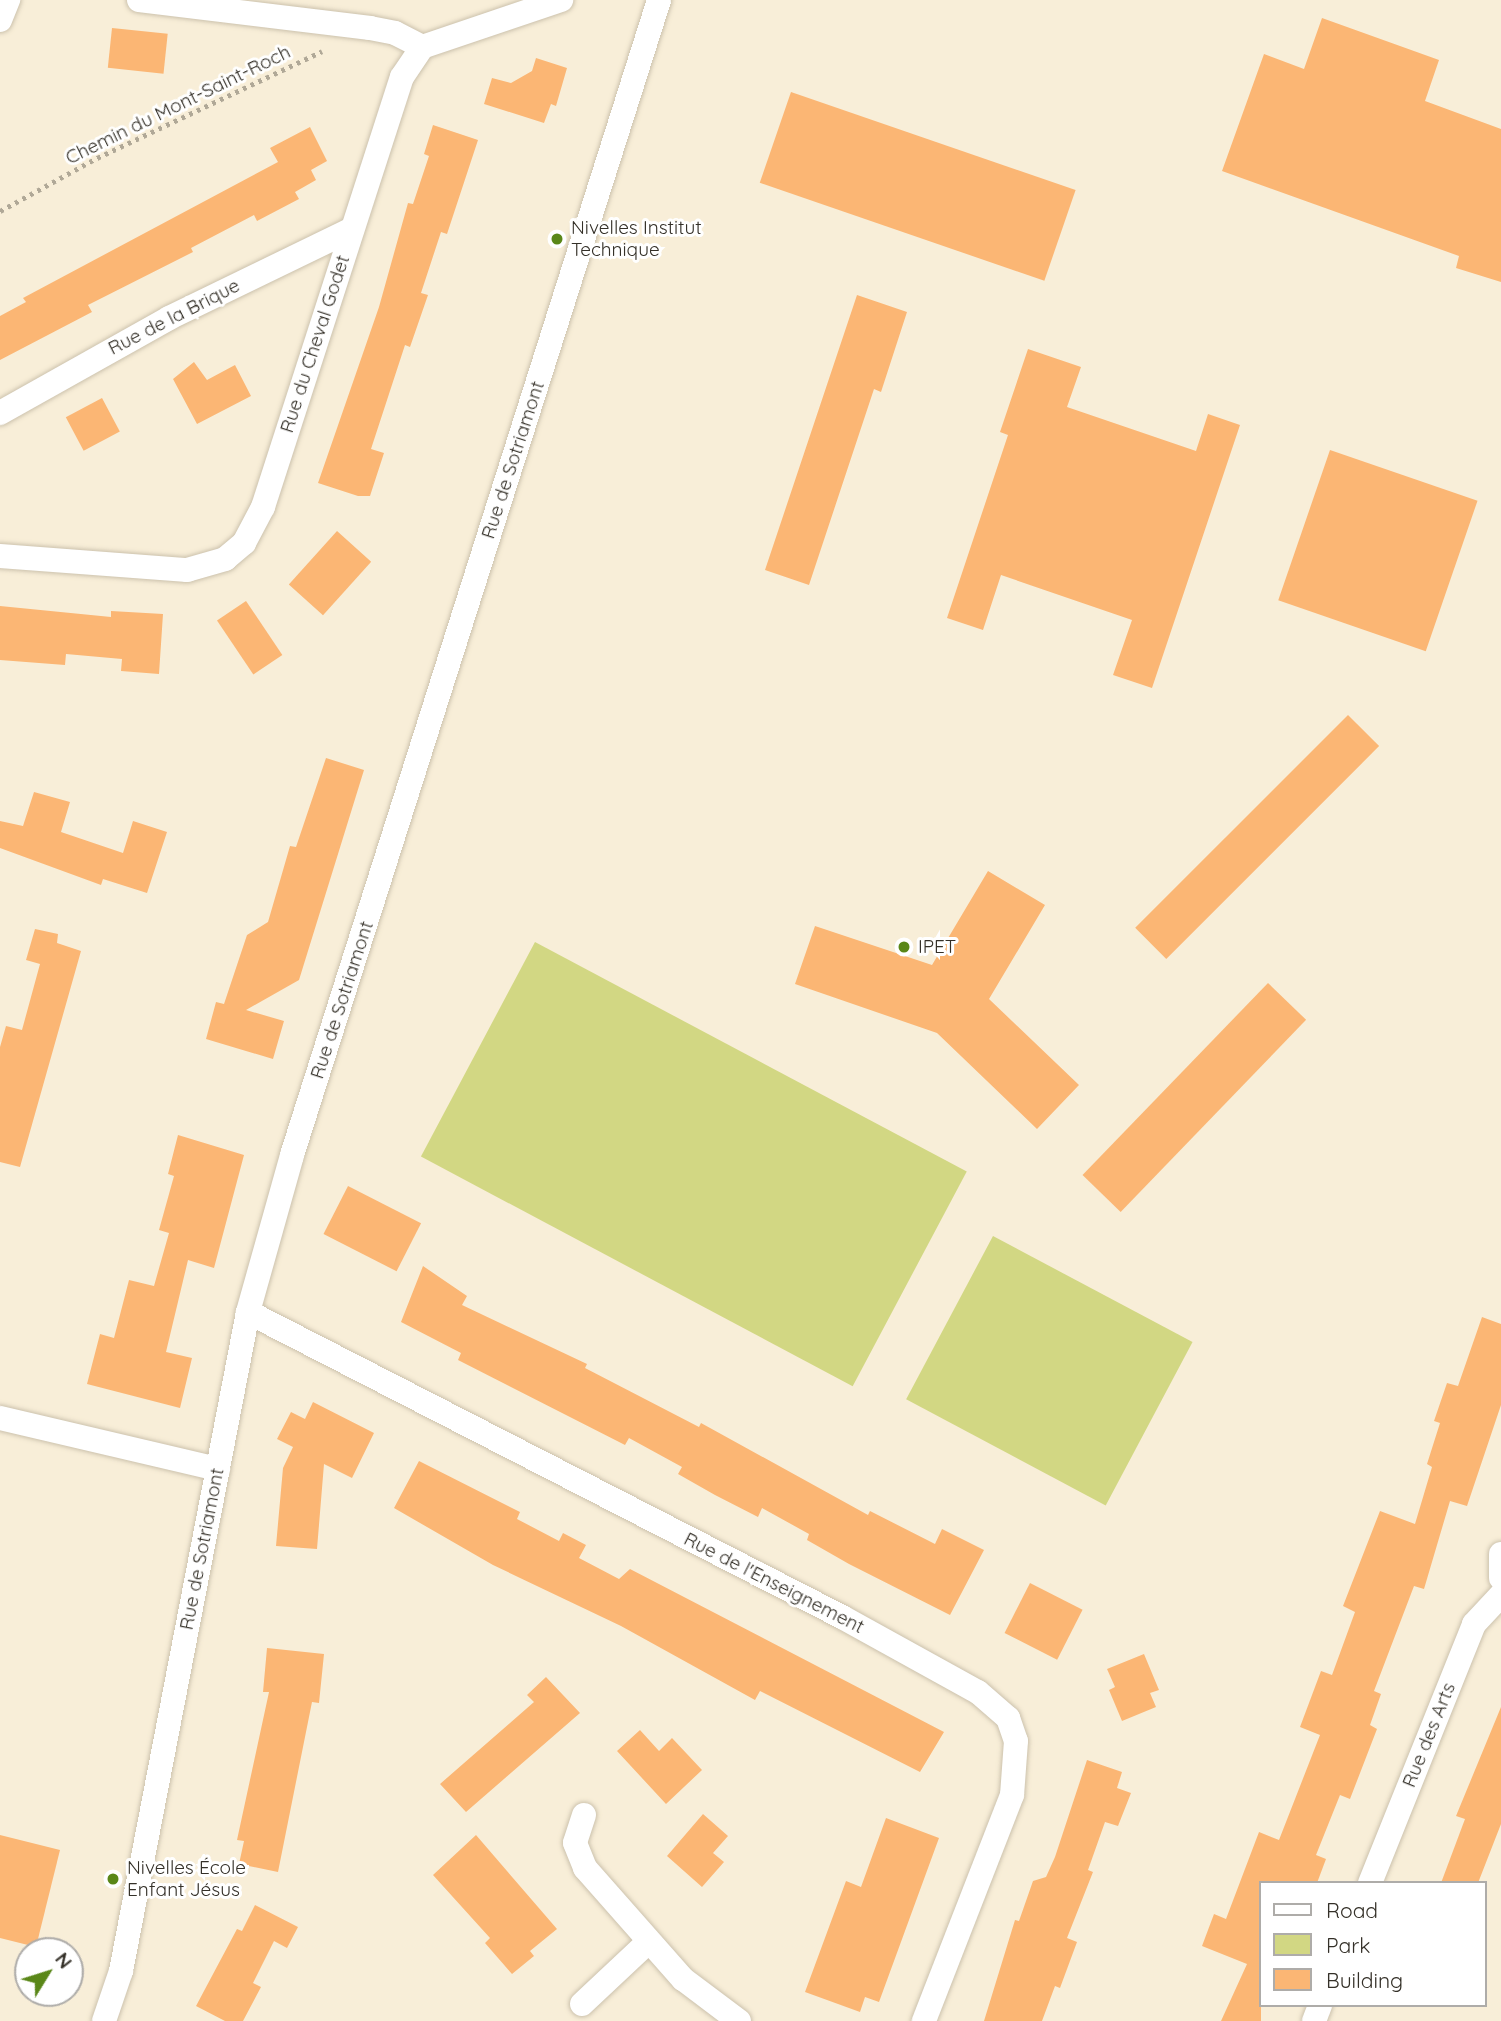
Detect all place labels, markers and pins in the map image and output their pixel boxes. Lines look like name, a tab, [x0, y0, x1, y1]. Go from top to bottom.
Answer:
place label: Nivelles Institut Technique	[571, 217, 702, 261]
marker: Nivelles Institut Technique	[549, 231, 565, 247]
place label: IPET	[918, 936, 956, 958]
marker: IPET	[896, 939, 912, 955]
place label: Nivelles École Enfant Jésus	[127, 1857, 246, 1901]
marker: Nivelles École Enfant Jésus	[105, 1871, 121, 1887]

